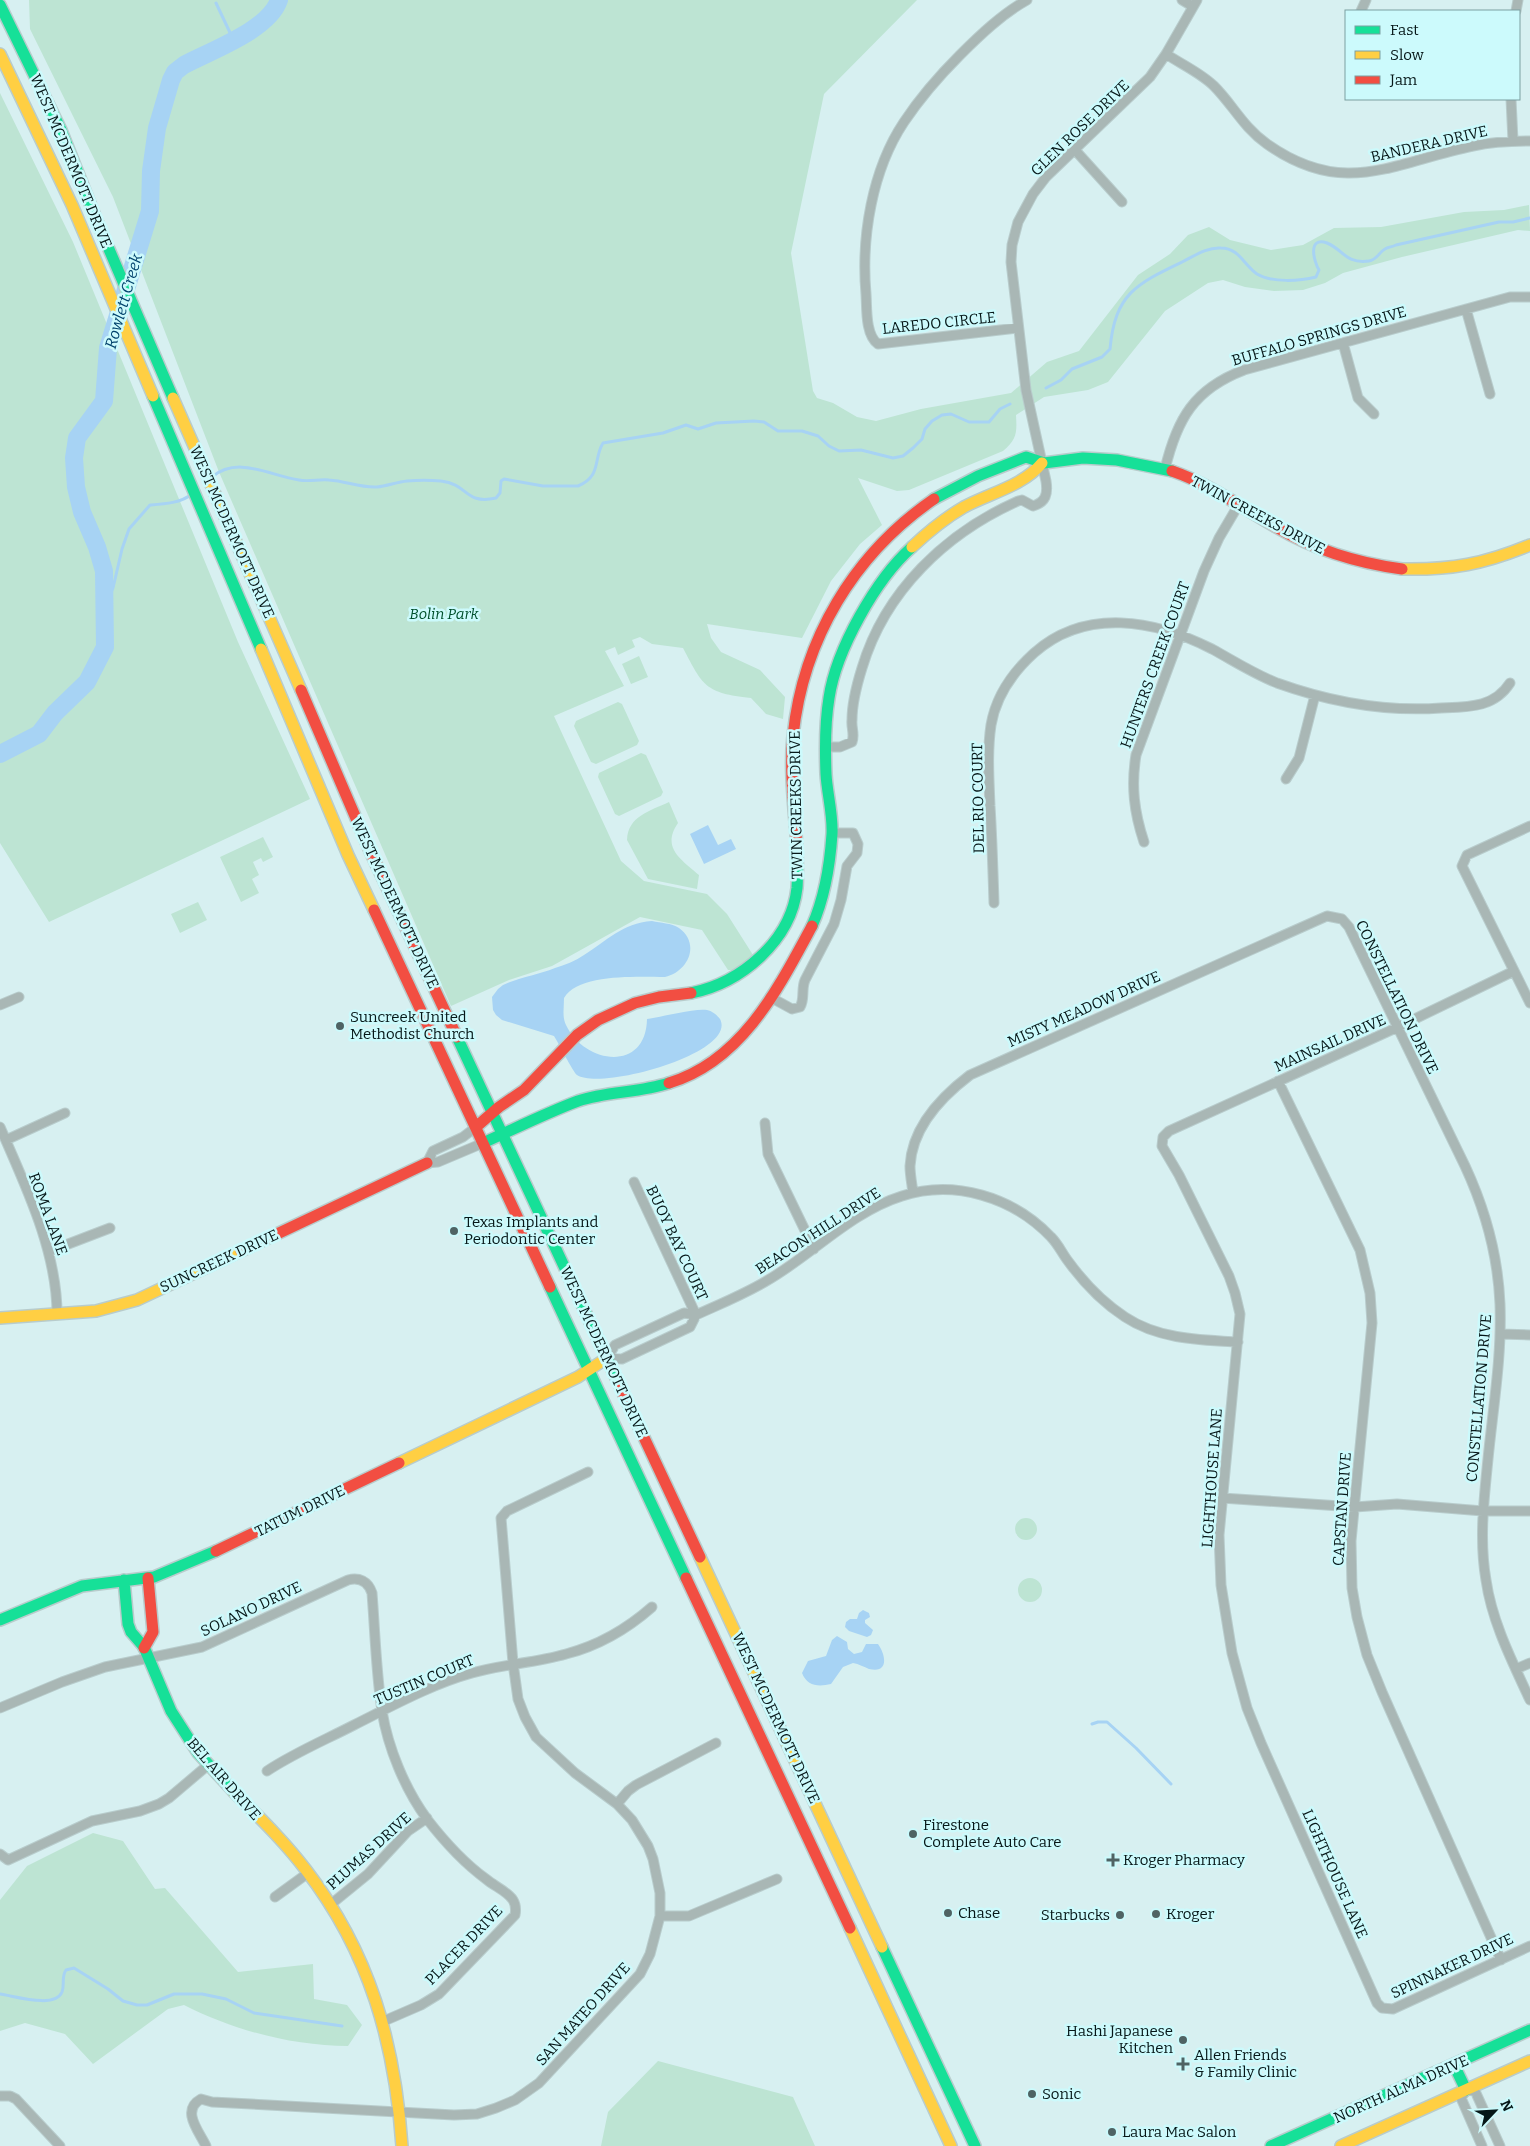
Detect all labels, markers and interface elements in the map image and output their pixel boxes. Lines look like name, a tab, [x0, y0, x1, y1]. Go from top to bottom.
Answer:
legend	[1345, 10, 1520, 100]
text: Fast	[1390, 21, 1419, 39]
text: Slow	[1390, 46, 1425, 64]
street label: WEST MCDERMOTT DRIVE	[26, 71, 116, 251]
text: Jam	[1389, 71, 1418, 89]
street label: GLEN ROSE DRIVE	[1027, 76, 1133, 180]
street label: BANDERA DRIVE	[1369, 122, 1489, 166]
water label: Rowlett Creek	[101, 251, 146, 351]
street label: BUFFALO SPRINGS DRIVE	[1230, 302, 1408, 370]
street label: LAREDO CIRCLE	[881, 308, 997, 338]
street label: WEST MCDERMOTT DRIVE	[186, 443, 278, 621]
street label: TWIN CREEKS DRIVE	[1188, 472, 1328, 558]
street label: HUNTERS CREEK COURT	[1116, 579, 1194, 751]
park label: Bolin Park	[409, 605, 480, 623]
street label: TWIN CREEKS DRIVE	[786, 730, 806, 880]
street label: DEL RIO COURT	[968, 742, 988, 853]
street label: WEST MCDERMOTT DRIVE	[347, 814, 443, 992]
street label: CONSTELLATION DRIVE	[1352, 917, 1442, 1077]
street label: MISTY MEADOW DRIVE	[1005, 967, 1163, 1051]
place label: Suncreek United Methodist Church	[350, 1008, 475, 1043]
street label: MAINSAIL DRIVE	[1271, 1010, 1389, 1076]
marker: Suncreek United Methodist Church	[334, 1020, 346, 1032]
street label: ROMA LANE	[25, 1170, 71, 1258]
street label: BUOY BAY COURT	[642, 1183, 712, 1304]
street label: BEACON HILL DRIVE	[752, 1184, 884, 1278]
place label: Texas Implants and Periodontic Center	[464, 1213, 598, 1248]
marker: Texas Implants and Periodontic Center	[448, 1225, 460, 1237]
street label: SUNCREEK DRIVE	[157, 1226, 281, 1296]
street label: WEST MCDERMOTT DRIVE	[556, 1263, 652, 1441]
street label: CONSTELLATION DRIVE	[1463, 1313, 1495, 1483]
street label: LIGHTHOUSE LANE	[1198, 1408, 1226, 1548]
street label: CAPSTAN DRIVE	[1329, 1451, 1355, 1567]
street label: TATUM DRIVE	[252, 1481, 348, 1541]
street label: SOLANO DRIVE	[198, 1578, 304, 1640]
street label: WEST MCDERMOTT DRIVE	[728, 1629, 824, 1807]
street label: TUSTIN COURT	[371, 1651, 477, 1709]
street label: BEL AIR DRIVE	[183, 1734, 265, 1824]
street label: LIGHTHOUSE LANE	[1298, 1807, 1372, 1941]
street label: PLUMAS DRIVE	[323, 1808, 415, 1894]
place label: Firestone Complete Auto Care	[923, 1816, 1062, 1851]
marker: Firestone Complete Auto Care	[907, 1828, 919, 1840]
place label: Kroger Pharmacy	[1123, 1851, 1245, 1869]
marker: Kroger Pharmacy	[1107, 1854, 1119, 1866]
street label: PLACER DRIVE	[422, 1901, 506, 1989]
place label: Chase	[958, 1904, 1000, 1922]
place label: Kroger	[1166, 1905, 1215, 1923]
place label: Starbucks	[1041, 1906, 1110, 1924]
marker: Chase	[942, 1907, 954, 1919]
marker: Kroger	[1150, 1908, 1162, 1920]
marker: Starbucks	[1114, 1909, 1126, 1921]
street label: SPINNAKER DRIVE	[1388, 1930, 1516, 2002]
street label: SAN MATEO DRIVE	[532, 1959, 634, 2069]
place label: Hashi Japanese Kitchen	[1066, 2022, 1173, 2057]
marker: Hashi Japanese Kitchen	[1177, 2034, 1189, 2046]
place label: Allen Friends & Family Clinic	[1194, 2046, 1297, 2081]
street label: NORTH ALMA DRIVE	[1331, 2051, 1471, 2127]
marker: Allen Friends & Family Clinic	[1176, 2057, 1190, 2071]
place label: Sonic	[1042, 2085, 1081, 2103]
north arrow	[1470, 2086, 1520, 2136]
marker: Sonic	[1026, 2088, 1038, 2100]
text: N	[1496, 2097, 1516, 2114]
place label: Laura Mac Salon	[1122, 2123, 1237, 2141]
marker: Laura Mac Salon	[1106, 2126, 1118, 2138]

